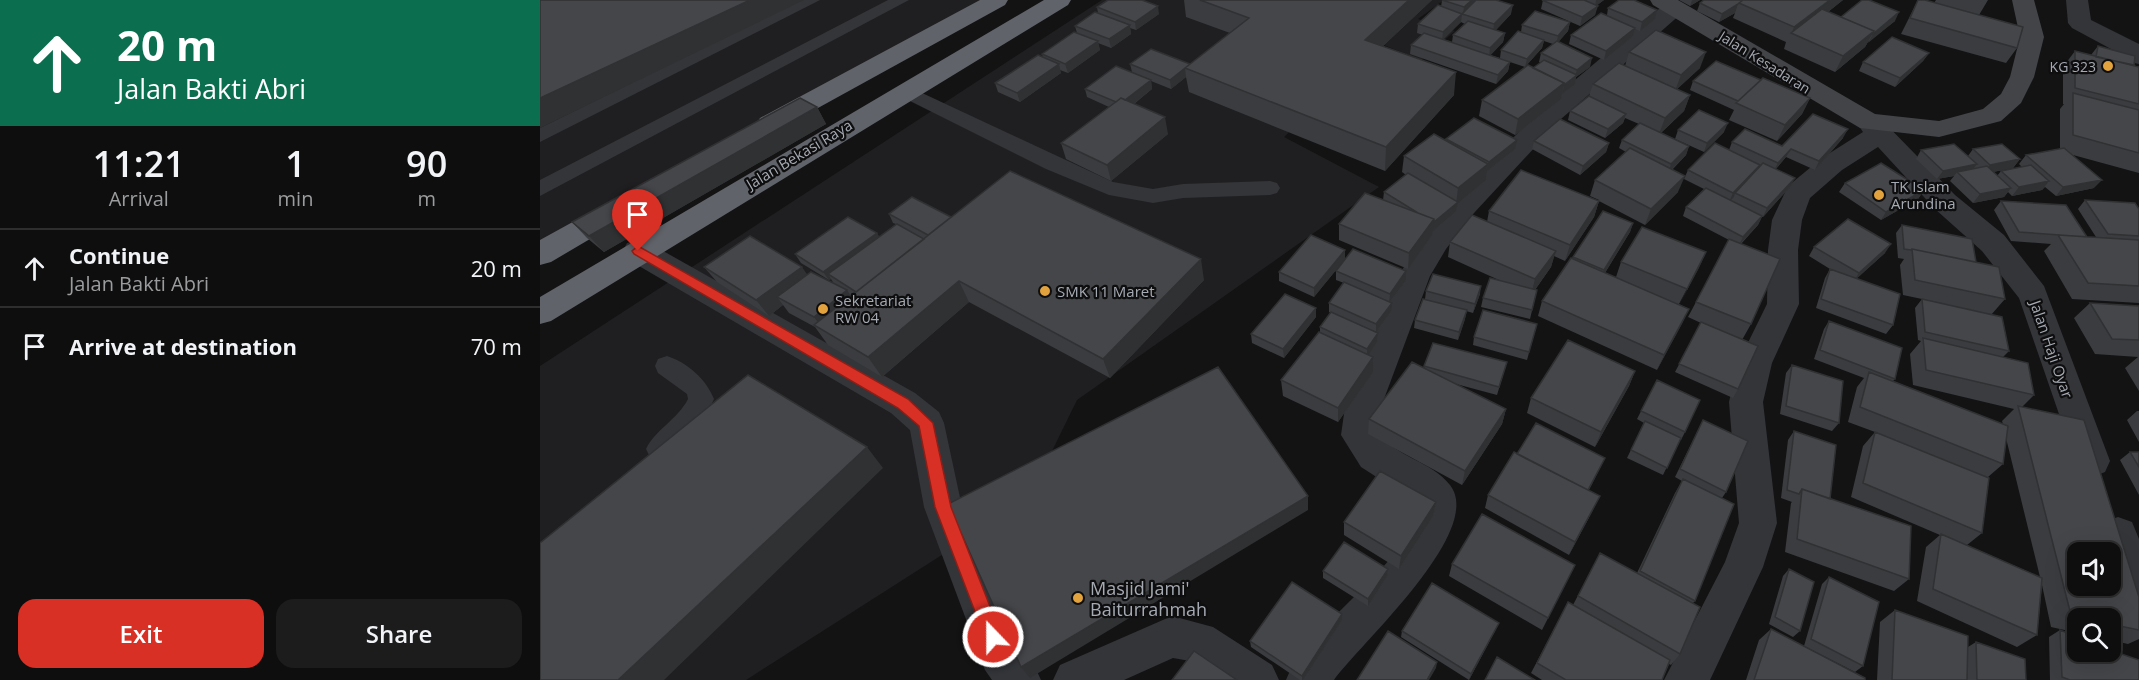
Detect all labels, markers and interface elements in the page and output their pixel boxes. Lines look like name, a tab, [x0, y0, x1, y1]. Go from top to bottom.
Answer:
text: 20 m	[117, 16, 217, 73]
icon: ahead	[18, 24, 96, 102]
street label: Jalan Kesadaran	[1714, 25, 1814, 98]
place label: KG 323	[2050, 57, 2096, 76]
marker: KG 323	[2101, 59, 2115, 73]
text: Jalan Bakti Abri	[117, 70, 306, 107]
street label: Jalan Bekasi Raya	[741, 114, 856, 195]
text: 11:21	[93, 139, 185, 188]
text: 1	[285, 139, 306, 188]
text: 90	[406, 139, 447, 188]
place label: TK Islam Arundina	[1891, 176, 1956, 213]
text: Arrival	[109, 185, 169, 212]
text: min	[278, 185, 313, 212]
text: m	[417, 185, 436, 212]
marker: TK Islam Arundina	[1872, 188, 1886, 202]
pin	[612, 189, 663, 251]
icon: arrive	[621, 198, 654, 231]
text: Continue	[69, 240, 169, 270]
icon: ahead	[18, 252, 51, 285]
text: 20 m	[471, 253, 522, 283]
text: Jalan Bakti Abri	[69, 270, 209, 297]
place label: SMK 11 Maret	[1057, 281, 1155, 301]
marker: SMK 11 Maret	[1038, 284, 1052, 298]
place label: Sekretariat RW 04	[835, 290, 911, 327]
street label: Jalan Haji Oyar	[2025, 296, 2078, 401]
marker: Sekretariat RW 04	[816, 302, 830, 316]
icon: arrive	[18, 330, 51, 363]
text: Arrive at destination	[69, 331, 297, 361]
text: 70 m	[471, 331, 522, 361]
map controls	[2067, 542, 2121, 662]
button: sound	[2067, 542, 2121, 596]
place label: Masjid Jami' Baiturrahmah	[1090, 576, 1207, 621]
marker: Masjid Jami' Baiturrahmah	[1071, 591, 1085, 605]
button: Exit	[18, 599, 264, 668]
button: Share	[276, 599, 522, 668]
position arrow	[961, 605, 1025, 669]
button: search	[2067, 608, 2121, 662]

